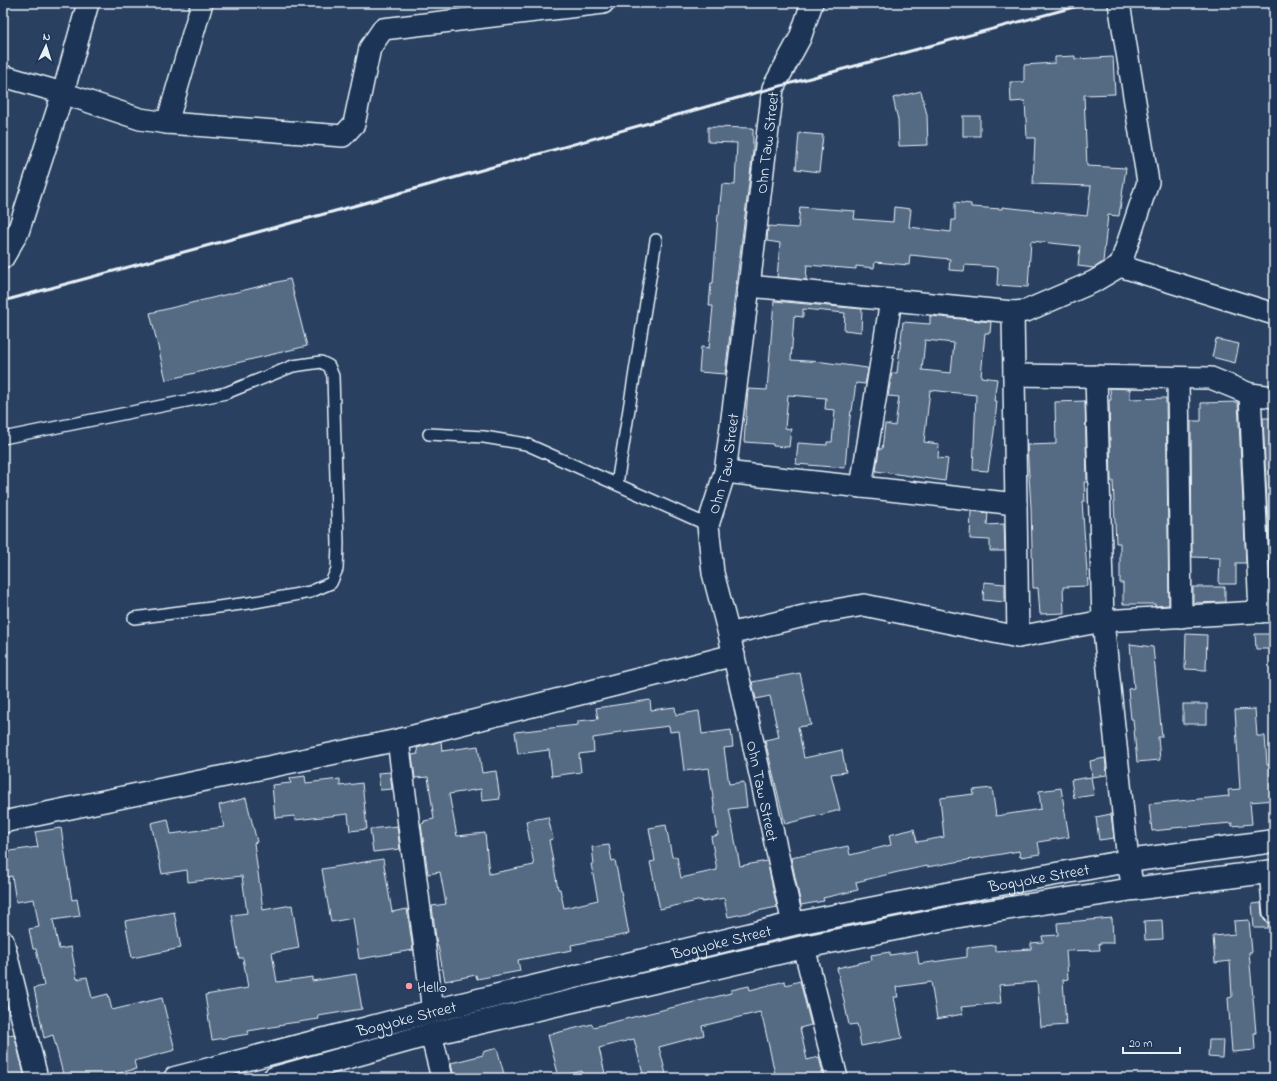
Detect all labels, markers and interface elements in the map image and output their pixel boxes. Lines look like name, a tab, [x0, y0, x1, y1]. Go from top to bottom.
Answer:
north arrow	[26, 26, 66, 66]
text: N	[42, 29, 51, 45]
street label: Ohn Taw Street	[750, 90, 787, 195]
street label: Ohn Taw Street	[702, 411, 747, 518]
street label: Ohn Taw Street	[739, 739, 784, 845]
street label: Bogyoke Street	[986, 858, 1092, 900]
street label: Bogyoke Street	[668, 920, 775, 967]
place label: Hello	[417, 976, 447, 1000]
marker: Hello	[404, 981, 414, 991]
street label: Bogyoke Street	[353, 996, 460, 1045]
scale bar	[1123, 1029, 1180, 1055]
text: 20 m	[1129, 1035, 1152, 1053]

